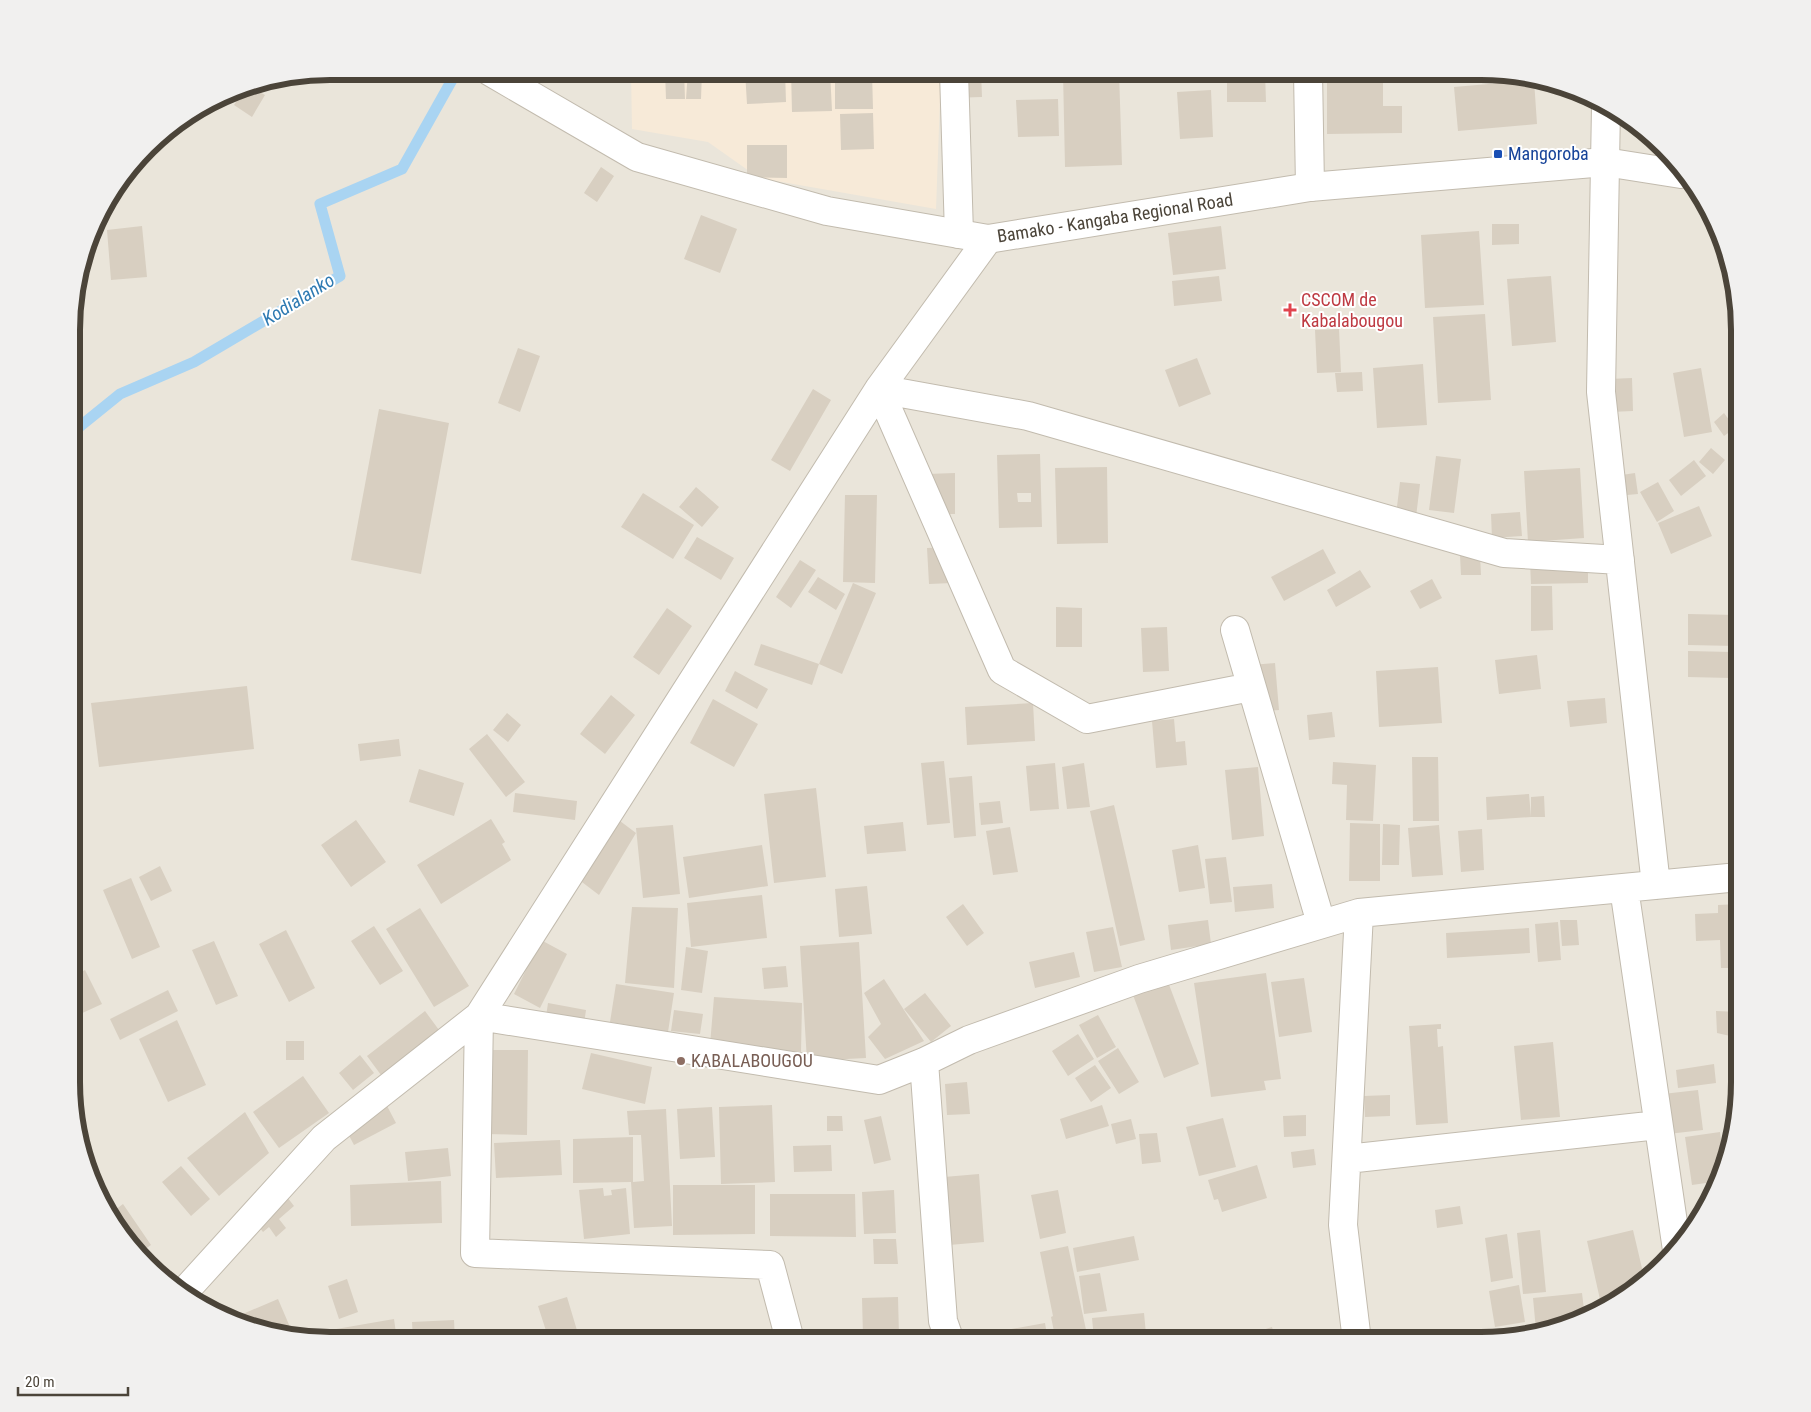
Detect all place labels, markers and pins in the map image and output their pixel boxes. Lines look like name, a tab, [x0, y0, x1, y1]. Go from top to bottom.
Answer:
place label: Mangoroba	[1508, 143, 1589, 164]
marker: Mangoroba	[1492, 148, 1504, 160]
place label: CSCOM de Kabalabougou	[1301, 289, 1403, 331]
marker: CSCOM de Kabalabougou	[1283, 303, 1297, 317]
place label: KABALABOUGOU	[691, 1050, 813, 1071]
marker: KABALABOUGOU	[675, 1055, 687, 1067]

